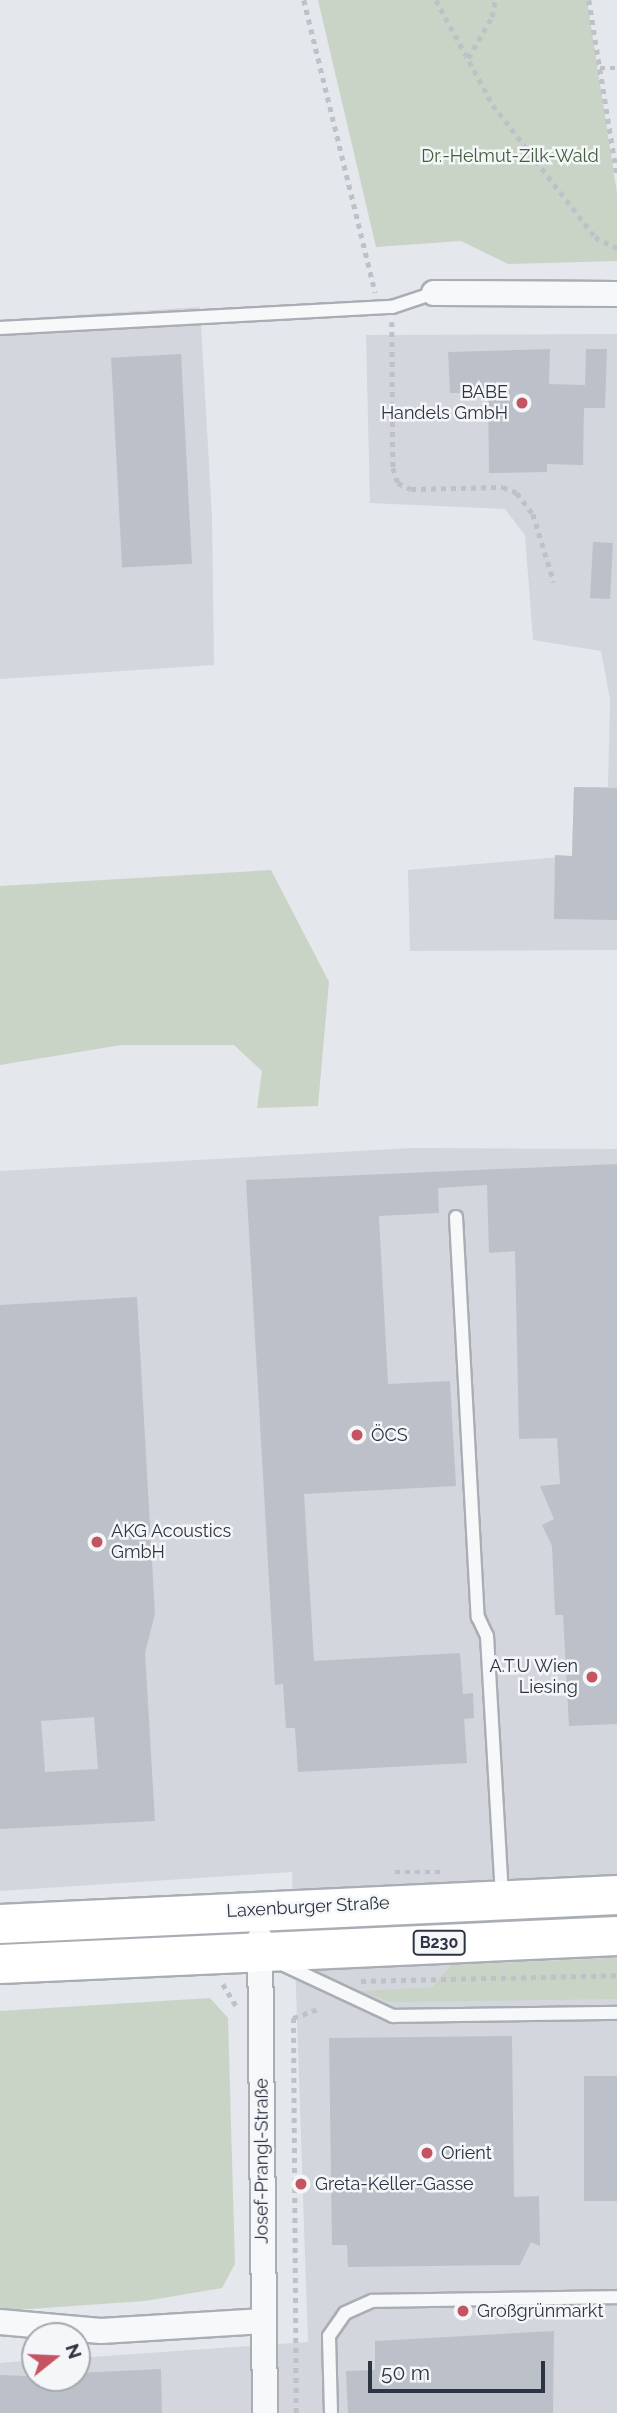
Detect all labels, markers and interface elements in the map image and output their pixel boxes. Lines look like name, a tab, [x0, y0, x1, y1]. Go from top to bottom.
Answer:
park label: Dr.-Helmut-Zilk-Wald	[421, 145, 599, 167]
place label: BABE Handels GmbH	[381, 382, 508, 424]
marker: BABE Handels GmbH	[514, 395, 530, 411]
place label: ÖCS	[371, 1424, 408, 1446]
marker: ÖCS	[349, 1427, 365, 1443]
place label: AKG Acoustics GmbH	[111, 1521, 232, 1564]
marker: AKG Acoustics GmbH	[89, 1534, 105, 1550]
place label: A.T.U Wien Liesing	[489, 1656, 578, 1698]
marker: A.T.U Wien Liesing	[584, 1669, 600, 1685]
street label: Laxenburger Straße	[226, 1892, 390, 1922]
road number: B230	[411, 1930, 467, 1955]
street label: Josef-Prangl-Straße	[251, 2078, 273, 2244]
place label: Orient	[441, 2142, 492, 2164]
marker: Orient	[419, 2145, 435, 2161]
place label: Greta-Keller-Gasse	[315, 2173, 474, 2195]
marker: Greta-Keller-Gasse	[293, 2176, 309, 2192]
place label: Großgrünmarkt	[477, 2300, 603, 2322]
marker: Großgrünmarkt	[455, 2303, 471, 2319]
north arrow	[21, 2322, 91, 2392]
text: N	[61, 2341, 87, 2361]
scale bar	[372, 2346, 549, 2390]
text: 50 m	[381, 2360, 430, 2385]

